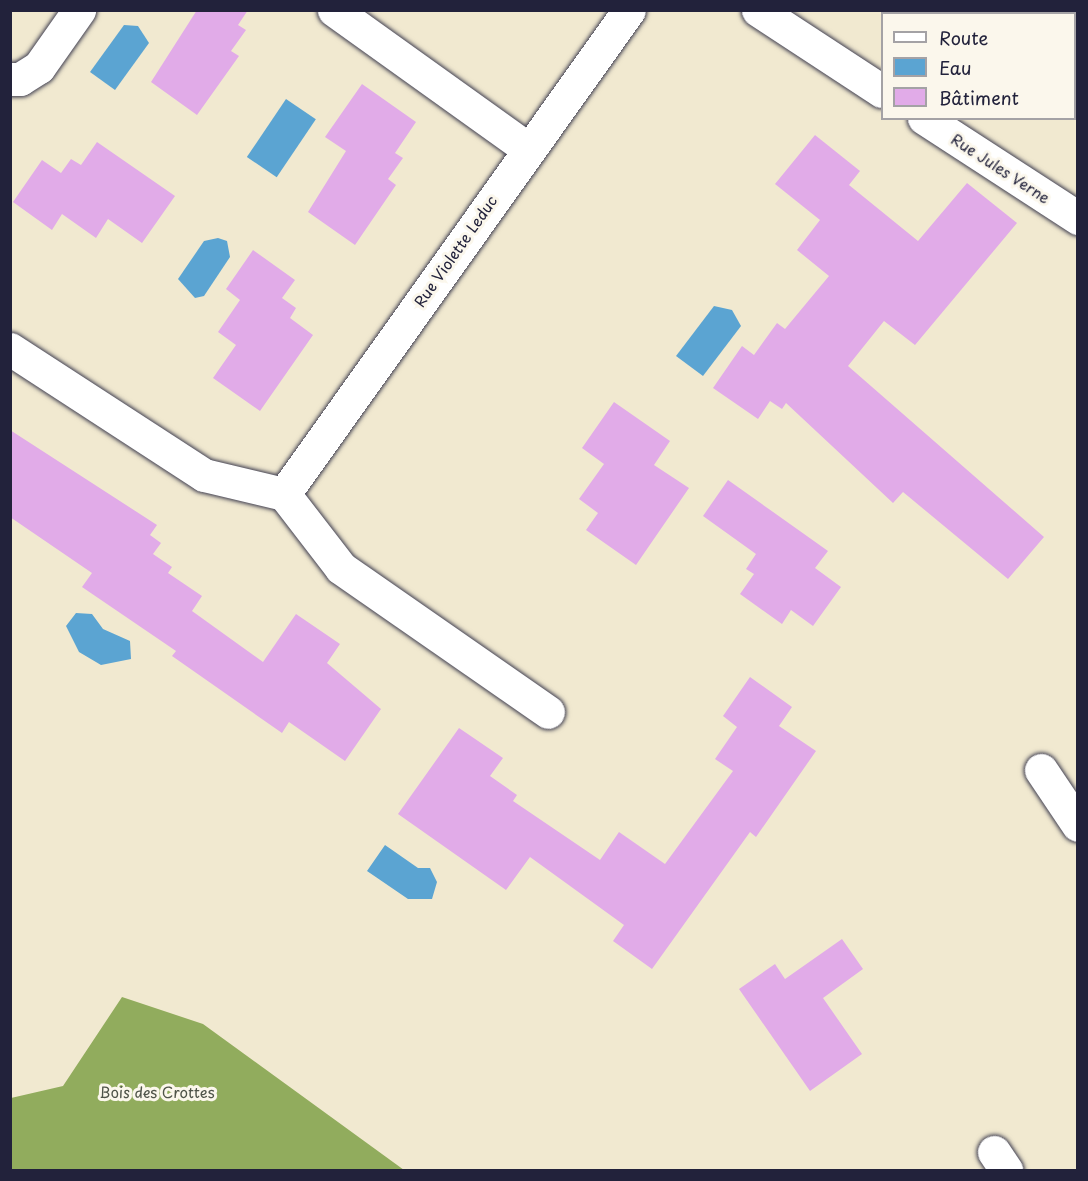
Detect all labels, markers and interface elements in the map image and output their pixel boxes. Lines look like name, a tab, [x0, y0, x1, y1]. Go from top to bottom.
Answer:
legend	[881, 12, 1076, 120]
text: Route	[939, 24, 988, 51]
text: Eau	[939, 54, 971, 81]
text: Bâtiment	[939, 84, 1019, 111]
street label: Rue Jules Verne	[947, 129, 1055, 207]
street label: Rue Violette Leduc	[409, 191, 501, 311]
park label: Bois des Crottes	[99, 1083, 215, 1101]

